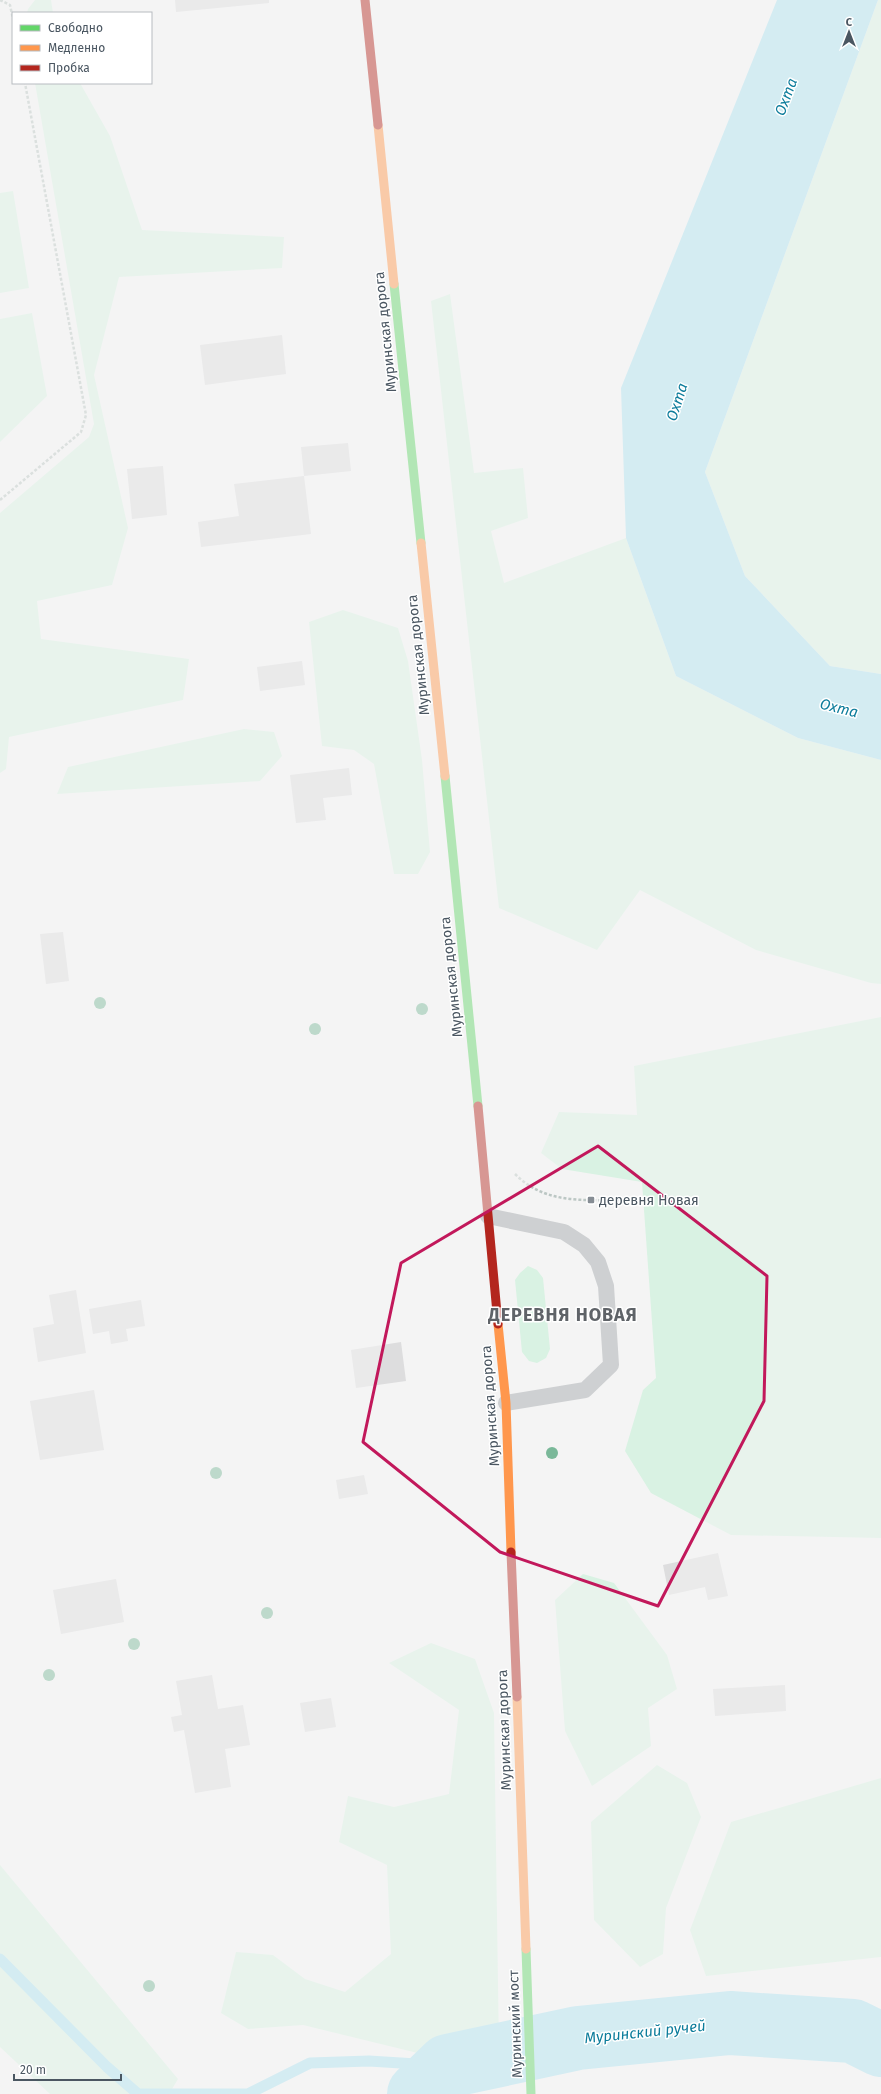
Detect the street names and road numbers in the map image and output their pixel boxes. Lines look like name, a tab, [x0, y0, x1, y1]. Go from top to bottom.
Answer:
street label: Муринская дорога	[371, 271, 400, 393]
street label: Муринская дорога	[404, 594, 433, 716]
street label: Муринская дорога	[437, 916, 466, 1038]
street label: Муринская дорога	[478, 1345, 503, 1467]
street label: Муринская дорога	[494, 1669, 515, 1791]
street label: Муринский мост	[505, 1969, 526, 2078]

